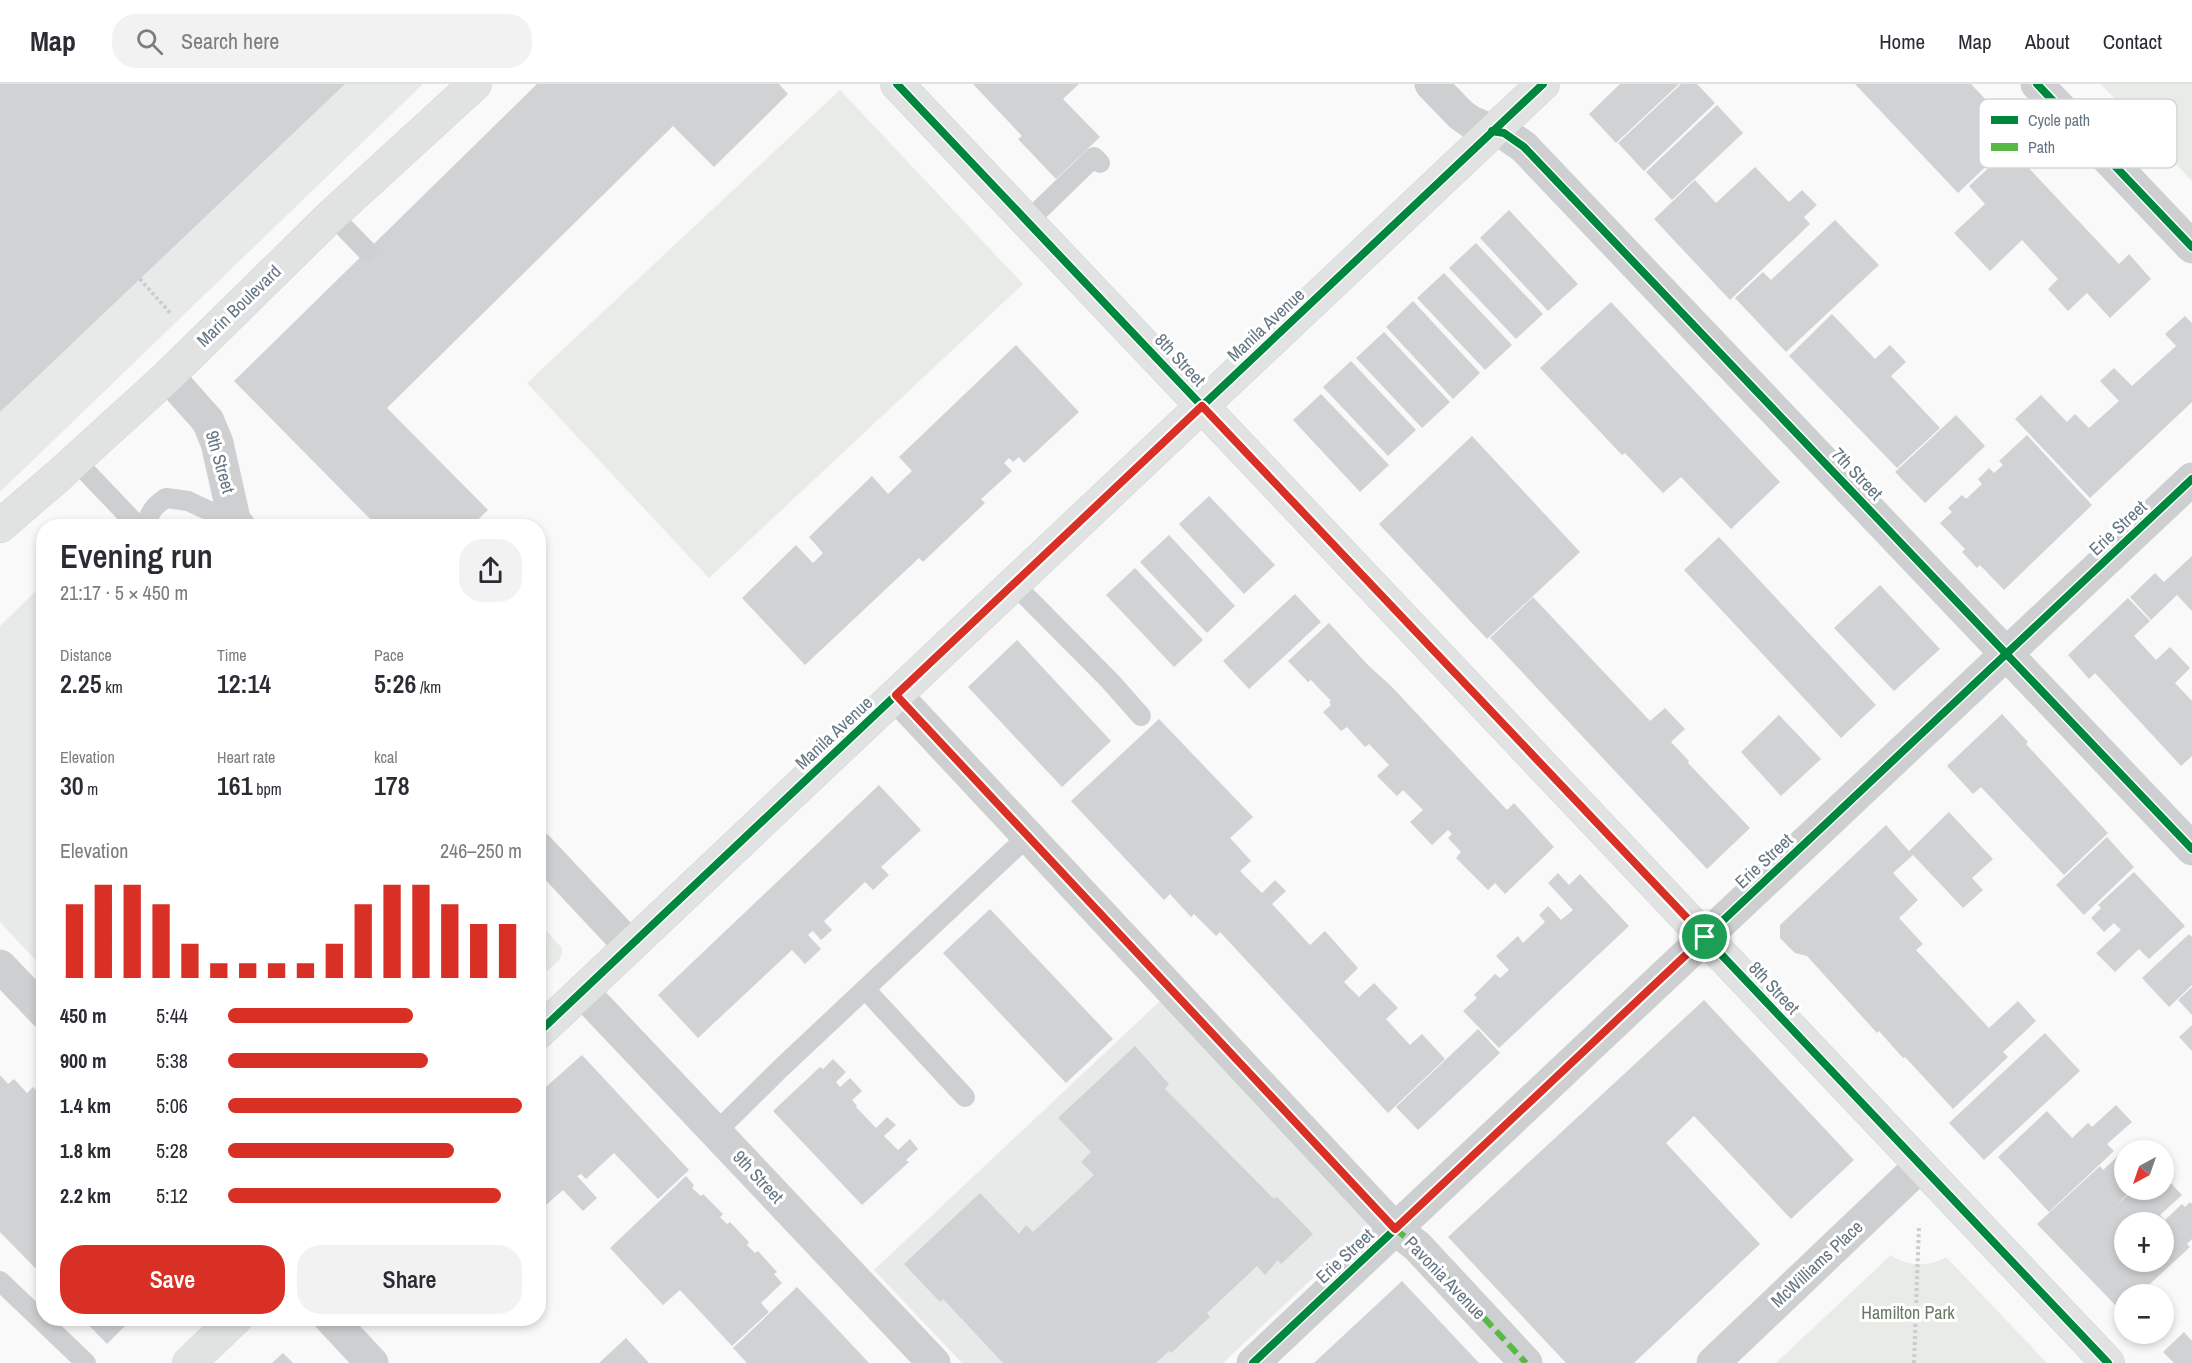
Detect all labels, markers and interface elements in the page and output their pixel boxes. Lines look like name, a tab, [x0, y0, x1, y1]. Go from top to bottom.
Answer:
search box	[112, 14, 532, 68]
text: Map	[30, 22, 76, 60]
icon: search	[133, 25, 166, 58]
text: Search here	[181, 26, 279, 56]
text: Home	[1879, 27, 1925, 56]
text: Map	[1958, 27, 1992, 56]
text: About	[2025, 27, 2070, 56]
text: Contact	[2103, 27, 2162, 56]
legend	[1979, 99, 2177, 168]
text: Cycle path	[2028, 109, 2090, 131]
text: Path	[2028, 136, 2055, 158]
street label: Marin Boulevard	[191, 259, 286, 352]
street label: Manila Avenue	[1222, 282, 1310, 367]
street label: 8th Street	[1149, 328, 1211, 392]
street label: 9th Street	[200, 428, 241, 496]
street label: 7th Street	[1826, 442, 1889, 505]
street label: Erie Street	[2083, 494, 2152, 561]
text: Evening run	[60, 534, 213, 578]
button: share	[459, 539, 522, 602]
text: 21:17 · 5 × 450 m	[60, 579, 188, 606]
text: Distance	[60, 644, 112, 666]
text: Time	[217, 644, 247, 666]
text: Pace	[374, 644, 404, 666]
text: 2.25	[60, 666, 102, 701]
text: 12:14	[217, 666, 271, 701]
text: 5:26	[374, 666, 416, 701]
text: km	[102, 676, 123, 698]
text: /km	[416, 676, 441, 698]
street label: Manila Avenue	[790, 690, 878, 775]
text: Elevation	[60, 746, 115, 768]
text: Heart rate	[217, 746, 275, 768]
text: kcal	[374, 746, 397, 768]
text: 30	[60, 768, 84, 803]
text: 161	[217, 768, 253, 803]
text: 178	[374, 768, 410, 803]
text: m	[84, 778, 98, 800]
text: bpm	[253, 778, 282, 800]
street label: Erie Street	[1729, 827, 1798, 894]
text: Elevation	[60, 837, 128, 864]
text: 246–250 m	[440, 837, 522, 864]
pin	[1679, 911, 1730, 962]
icon: arrive	[1688, 920, 1721, 953]
street label: 8th Street	[1743, 956, 1805, 1020]
text: 450 m	[60, 1002, 107, 1029]
text: 5:44	[156, 1002, 188, 1029]
text: 900 m	[60, 1047, 107, 1074]
text: 5:38	[156, 1047, 188, 1074]
text: 1.4 km	[60, 1092, 111, 1119]
text: 5:06	[156, 1092, 188, 1119]
text: 1.8 km	[60, 1137, 111, 1164]
text: 5:28	[156, 1137, 188, 1164]
north arrow	[2114, 1140, 2174, 1200]
map controls	[2114, 1140, 2174, 1344]
street label: 9th Street	[727, 1145, 789, 1209]
text: 2.2 km	[60, 1182, 111, 1209]
text: 5:12	[156, 1182, 188, 1209]
button: +	[2114, 1212, 2174, 1272]
street label: McWilliams Place	[1765, 1214, 1868, 1313]
street label: Erie Street	[1310, 1222, 1379, 1289]
street label: Pavonia Avenue	[1399, 1230, 1492, 1325]
button: Save	[60, 1245, 285, 1314]
button: Share	[297, 1245, 522, 1314]
button: −	[2114, 1284, 2174, 1344]
park label: Hamilton Park	[1861, 1300, 1955, 1325]

